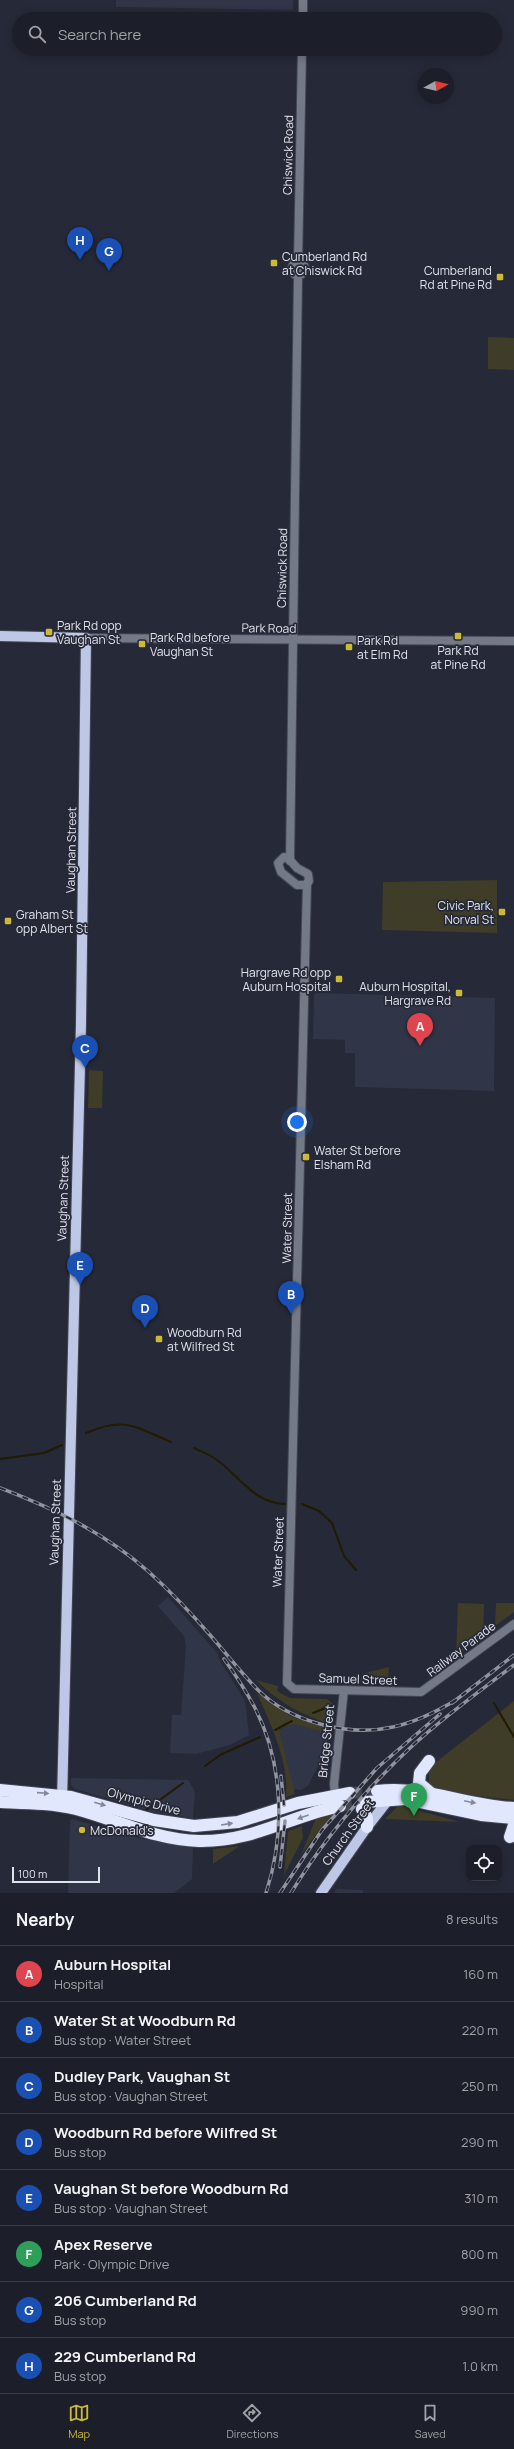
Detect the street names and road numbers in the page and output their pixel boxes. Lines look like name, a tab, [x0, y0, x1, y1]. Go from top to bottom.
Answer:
street label: Chiswick Road	[279, 115, 297, 195]
street label: Chiswick Road	[273, 528, 291, 608]
street label: Park Road	[241, 619, 297, 637]
street label: Vaughan Street	[62, 807, 80, 893]
street label: Vaughan Street	[53, 1154, 73, 1241]
street label: Water Street	[278, 1192, 296, 1264]
street label: Vaughan Street	[45, 1478, 65, 1565]
street label: Water Street	[268, 1516, 288, 1588]
street label: Railway Parade	[423, 1617, 499, 1681]
street label: Samuel Street	[318, 1669, 398, 1689]
street label: Bridge Street	[314, 1703, 338, 1778]
street label: Olympic Drive	[106, 1783, 182, 1819]
street label: Church Street	[318, 1795, 378, 1869]

